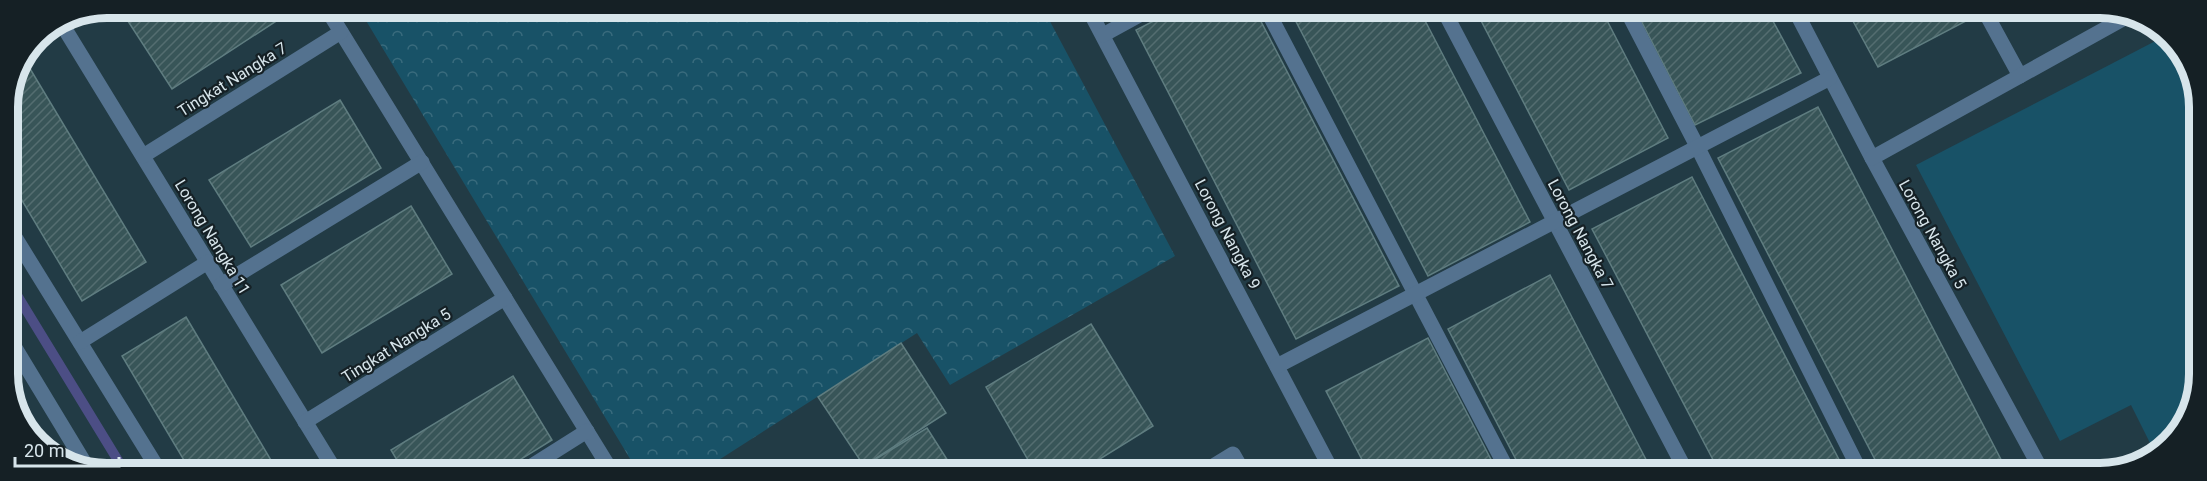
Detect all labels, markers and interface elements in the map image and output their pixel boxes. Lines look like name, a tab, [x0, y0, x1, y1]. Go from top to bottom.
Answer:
street label: Tingkat Nangka 7	[174, 38, 290, 121]
street label: Lorong Nangka 11	[171, 176, 254, 298]
street label: Lorong Nangka 9	[1191, 176, 1264, 292]
street label: Lorong Nangka 7	[1544, 176, 1617, 292]
street label: Lorong Nangka 5	[1895, 176, 1970, 292]
street label: Tingkat Nangka 5	[338, 304, 454, 387]
scale bar	[15, 430, 118, 468]
text: 20 m	[24, 440, 64, 461]

